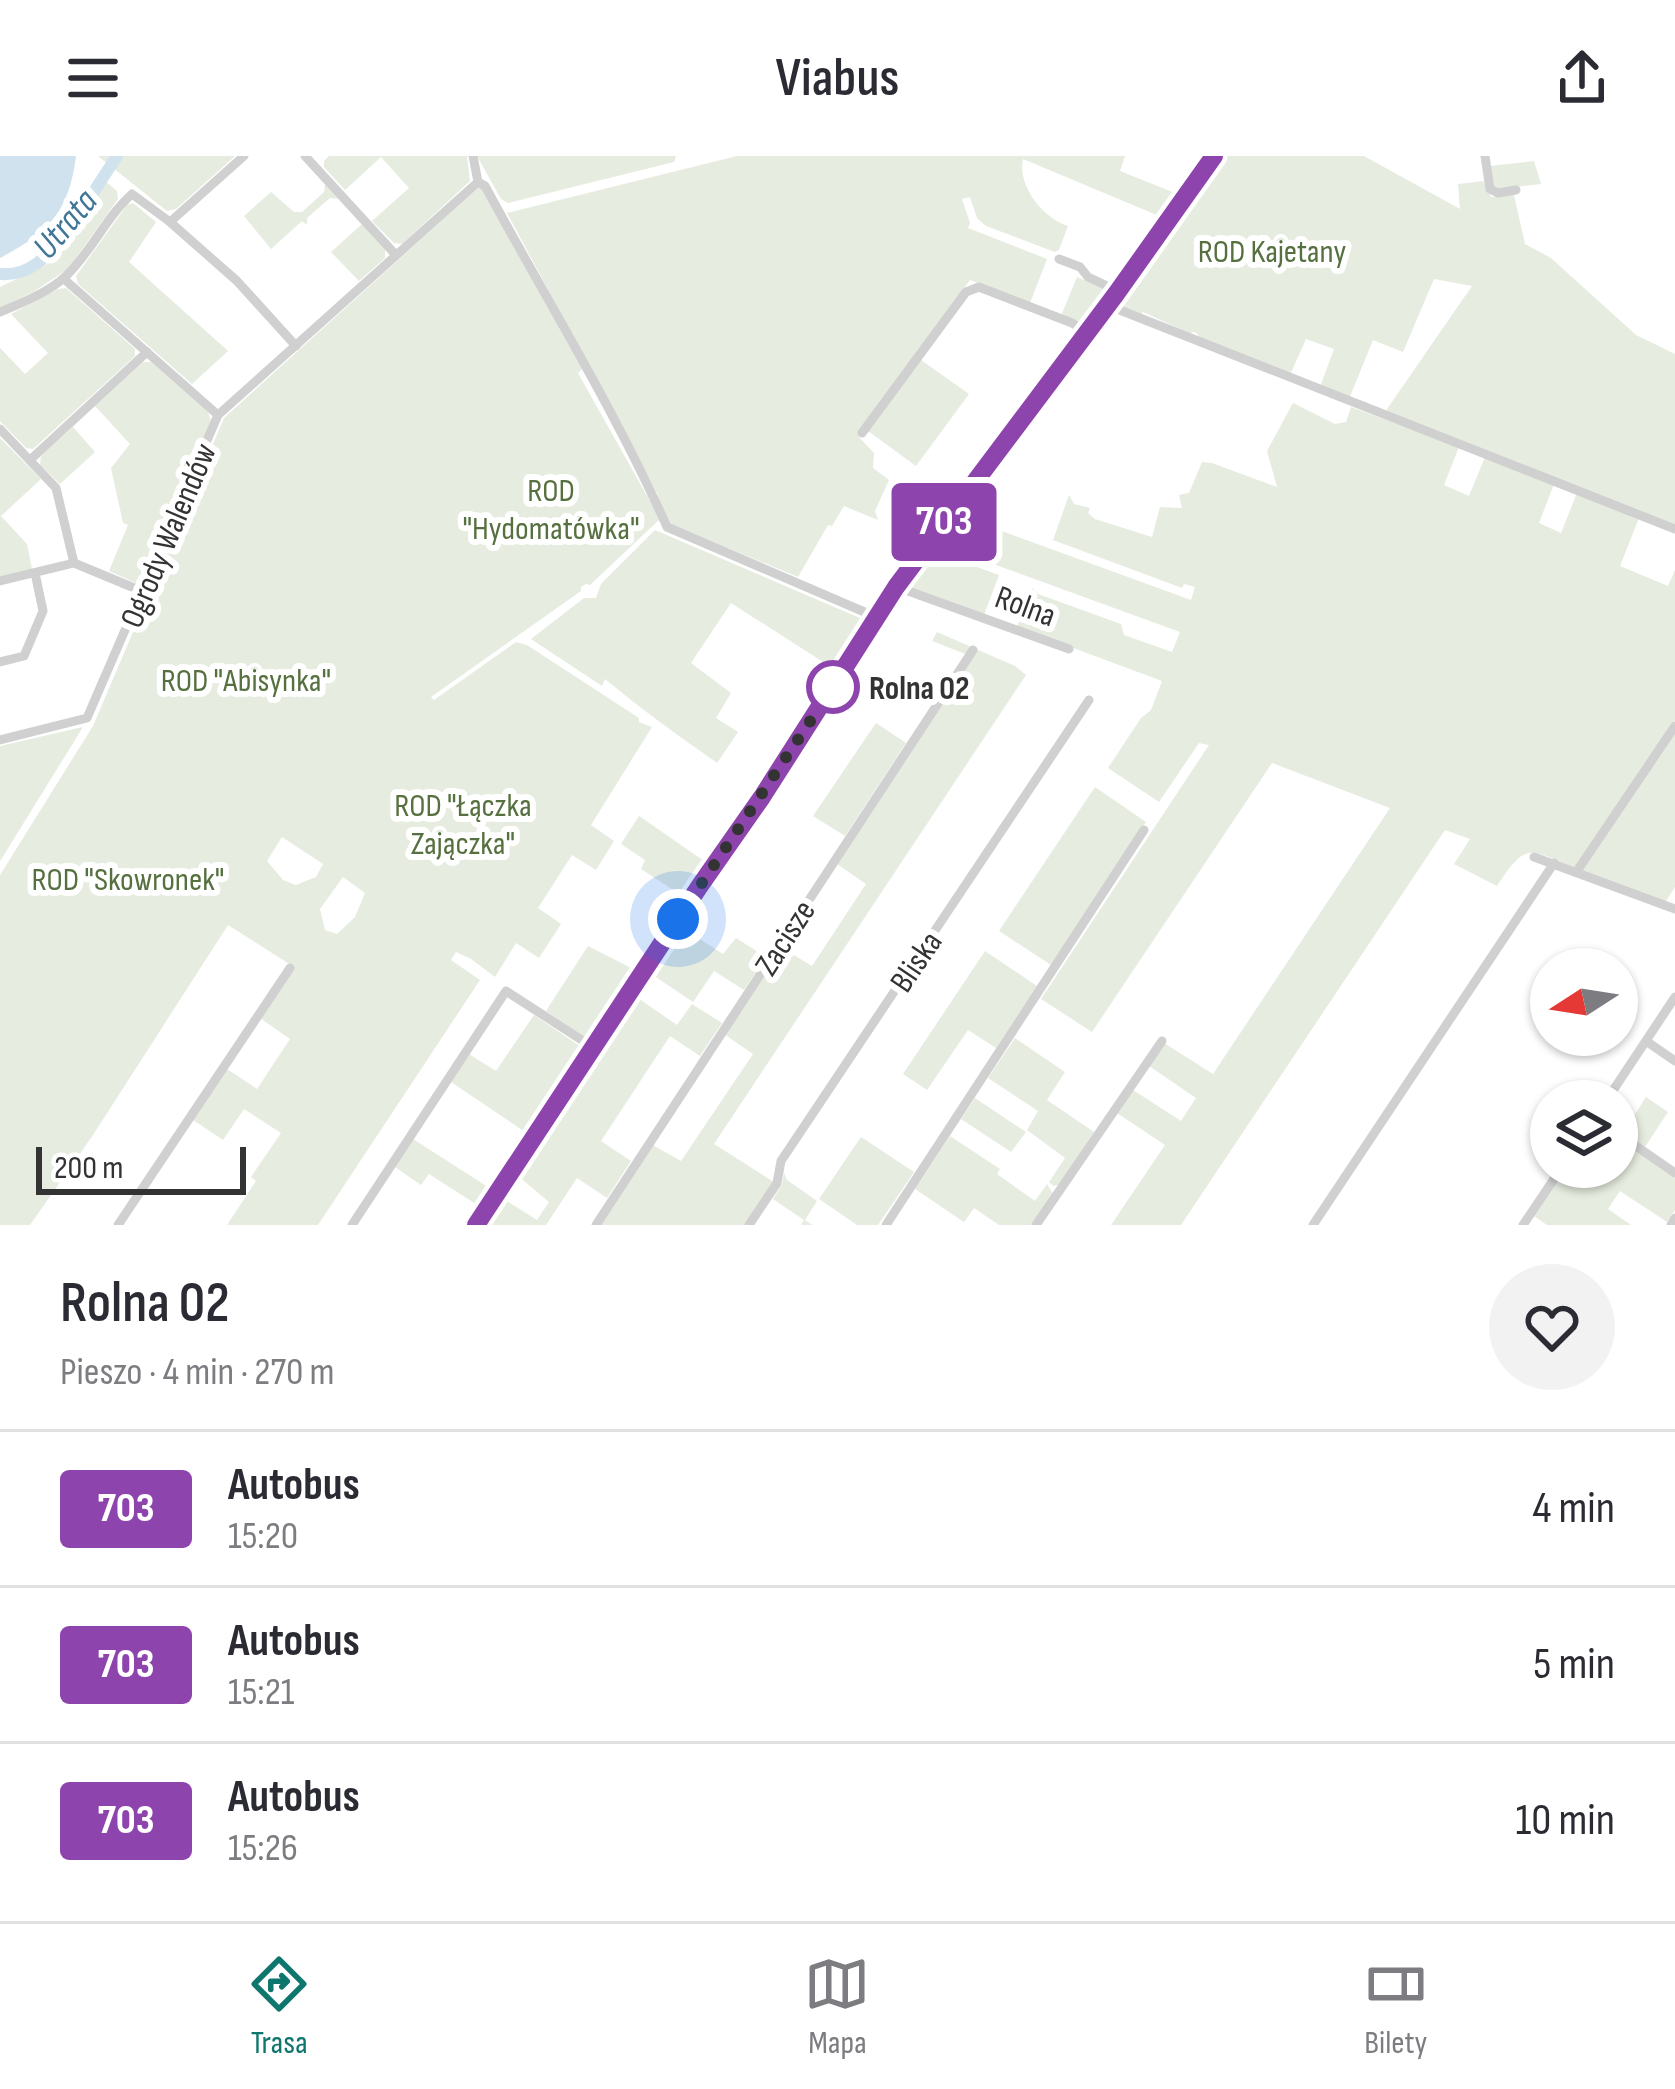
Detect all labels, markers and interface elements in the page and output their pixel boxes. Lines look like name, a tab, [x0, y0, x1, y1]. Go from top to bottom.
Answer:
icon: menu	[60, 45, 126, 111]
icon: share	[1549, 45, 1615, 111]
text: Viabus	[776, 46, 899, 111]
water label: Utrata	[25, 181, 108, 268]
park label: ROD Kajetany	[1198, 232, 1347, 272]
street label: Ogrody Walendów	[112, 438, 226, 634]
park label: ROD "Hydomatówka"	[462, 471, 640, 549]
line badge: 703	[875, 483, 1013, 561]
text: 703	[916, 496, 972, 547]
street label: Rolna	[990, 578, 1061, 636]
park label: ROD "Abisynka"	[161, 661, 331, 701]
marker: Rolna 02	[808, 662, 858, 712]
place label: Rolna 02	[869, 669, 969, 709]
park label: ROD "Łączka Zajączka"	[394, 786, 532, 864]
park label: ROD "Skowronek"	[32, 860, 224, 900]
your location	[648, 889, 708, 949]
street label: Zacisze	[747, 893, 825, 983]
street label: Bliska	[882, 924, 951, 1000]
north arrow	[1530, 948, 1638, 1056]
map controls	[1530, 948, 1638, 1188]
button: layers	[1530, 1080, 1638, 1188]
scale bar	[36, 1141, 246, 1194]
text: 200 m	[54, 1148, 123, 1188]
button: heart	[1489, 1264, 1615, 1390]
text: Rolna 02	[60, 1270, 230, 1338]
text: Pieszo · 4 min · 270 m	[60, 1349, 335, 1396]
text: Autobus	[228, 1458, 360, 1513]
text: 4 min	[1533, 1481, 1615, 1536]
text: 703	[98, 1483, 154, 1534]
text: 15:20	[228, 1513, 298, 1560]
text: Autobus	[228, 1614, 360, 1669]
text: 5 min	[1533, 1637, 1615, 1692]
text: 703	[98, 1639, 154, 1690]
text: 15:21	[228, 1669, 295, 1716]
text: Autobus	[228, 1770, 360, 1825]
text: 10 min	[1516, 1793, 1615, 1848]
text: 703	[98, 1795, 154, 1846]
text: 15:26	[228, 1825, 298, 1872]
tab: Trasa	[246, 1951, 312, 2063]
tab: Mapa	[804, 1951, 870, 2063]
tab: Bilety	[1363, 1951, 1429, 2063]

